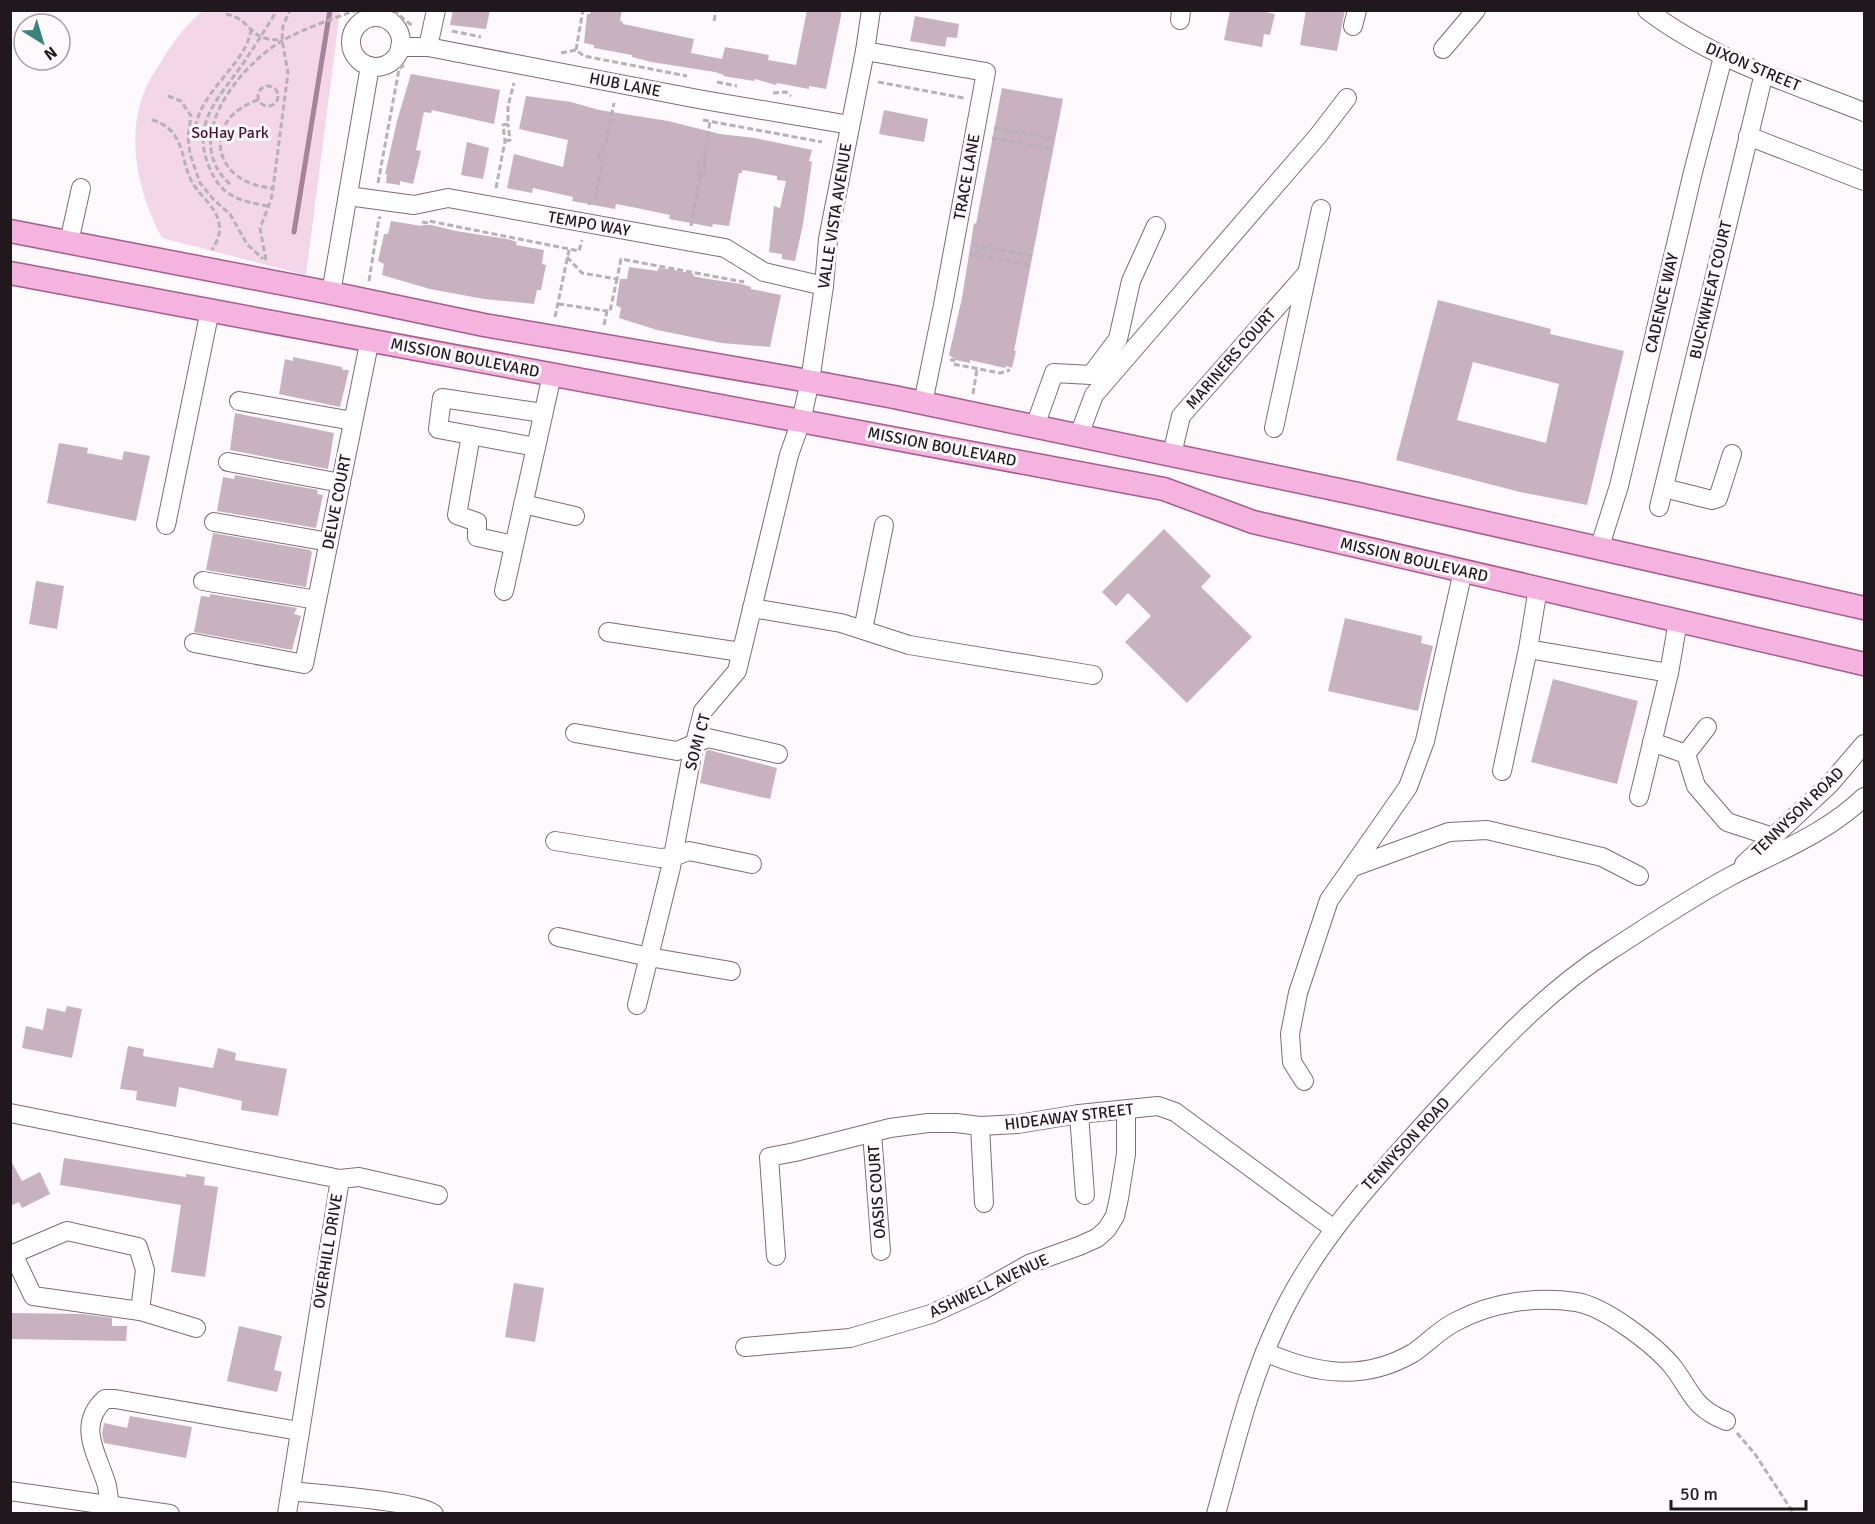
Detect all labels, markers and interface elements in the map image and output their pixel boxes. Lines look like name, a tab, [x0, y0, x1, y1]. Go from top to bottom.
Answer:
north arrow	[12, 12, 72, 72]
street label: DIXON STREET	[1703, 38, 1803, 96]
text: N	[40, 42, 61, 65]
street label: HUB LANE	[587, 68, 663, 102]
park label: SoHay Park	[191, 123, 269, 143]
street label: TRACE LANE	[950, 132, 984, 222]
street label: VALLE VISTA AVENUE	[814, 142, 856, 290]
street label: TEMPO WAY	[546, 207, 632, 241]
street label: BUCKWHEAT COURT	[1685, 219, 1737, 361]
street label: CADENCE WAY	[1641, 251, 1683, 355]
street label: MARINERS COURT	[1182, 304, 1280, 413]
street label: MISSION BOULEVARD	[389, 334, 541, 382]
street label: MISSION BOULEVARD	[866, 423, 1018, 471]
street label: DELVE COURT	[318, 453, 356, 551]
street label: MISSION BOULEVARD	[1338, 533, 1490, 587]
street label: SOMI CT	[681, 711, 715, 773]
street label: TENNYSON ROAD	[1748, 763, 1848, 861]
street label: TENNYSON ROAD	[1358, 1093, 1454, 1195]
street label: HIDEAWAY STREET	[1003, 1099, 1135, 1135]
street label: OASIS COURT	[864, 1144, 890, 1240]
street label: OVERHILL DRIVE	[309, 1192, 347, 1310]
street label: ASHWELL AVENUE	[926, 1249, 1052, 1323]
scale bar	[1671, 1473, 1806, 1511]
text: 50 m	[1680, 1483, 1718, 1505]

